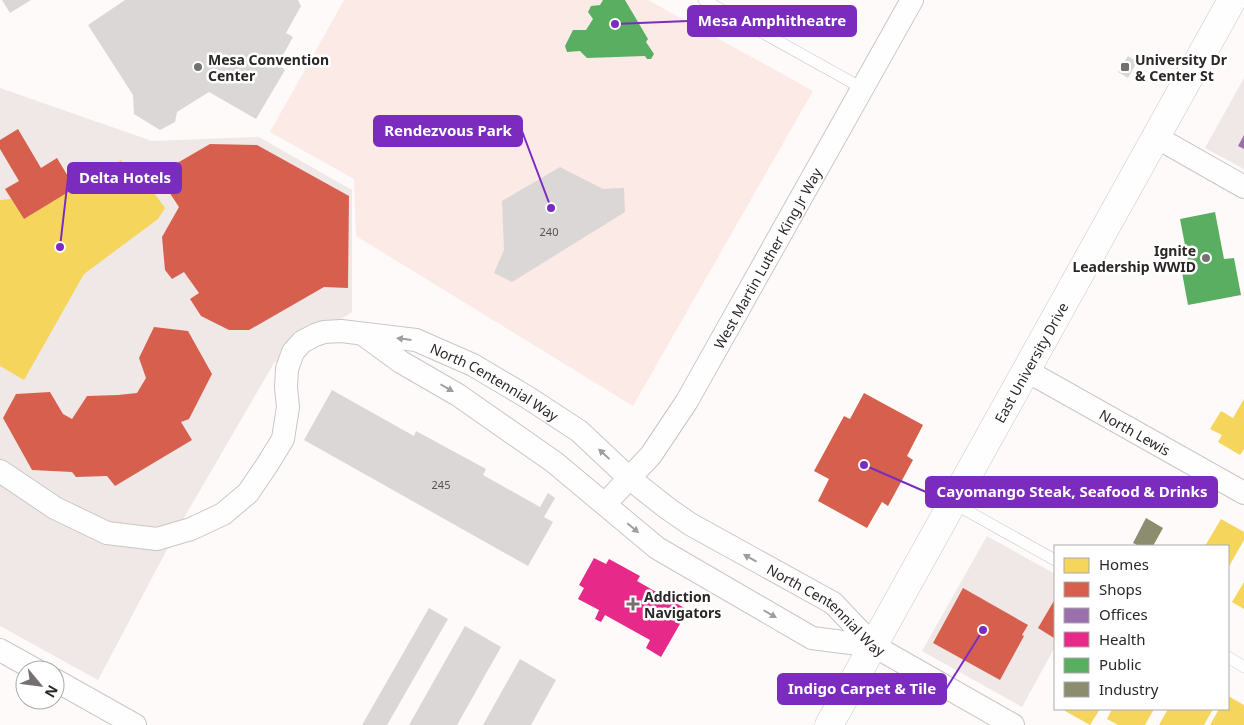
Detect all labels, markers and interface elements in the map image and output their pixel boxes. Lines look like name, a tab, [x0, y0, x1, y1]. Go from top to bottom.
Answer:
callout: Mesa Amphitheatre	[688, 6, 856, 36]
text: Mesa Amphitheatre	[698, 10, 846, 30]
place label: Mesa Convention Center	[208, 50, 329, 85]
place label: University Dr & Center St	[1135, 50, 1228, 85]
marker: Mesa Convention Center	[192, 61, 204, 73]
marker: University Dr & Center St	[1119, 61, 1131, 73]
callout: Rendezvous Park	[374, 116, 522, 146]
text: Rendezvous Park	[384, 120, 513, 140]
callout: Delta Hotels	[68, 163, 181, 193]
street label: West Martin Luther King Jr Way	[709, 163, 826, 352]
text: Delta Hotels	[79, 167, 171, 187]
house number: 240	[540, 224, 558, 239]
place label: Ignite Leadership WWID	[1072, 241, 1196, 276]
marker: Ignite Leadership WWID	[1200, 252, 1212, 264]
street label: East University Drive	[989, 298, 1072, 426]
one-way arrow	[396, 335, 412, 343]
street label: North Centennial Way	[428, 338, 563, 425]
one-way arrow	[440, 384, 454, 393]
street label: North Lewis	[1096, 404, 1174, 459]
one-way arrow	[598, 448, 610, 460]
house number: 245	[432, 477, 450, 492]
callout: Cayomango Steak, Seafood & Drinks	[926, 477, 1217, 507]
text: Cayomango Steak, Seafood & Drinks	[937, 481, 1207, 501]
one-way arrow	[626, 522, 638, 534]
legend	[1054, 545, 1229, 710]
one-way arrow	[743, 553, 757, 562]
text: Homes	[1099, 554, 1149, 574]
street label: North Centennial Way	[764, 559, 889, 660]
text: Shops	[1099, 579, 1142, 599]
place label: Addiction Navigators	[644, 587, 721, 622]
marker: Addiction Navigators	[626, 597, 640, 611]
text: Offices	[1099, 604, 1148, 624]
one-way arrow	[764, 609, 777, 618]
text: Health	[1099, 629, 1146, 649]
text: Public	[1099, 654, 1142, 674]
north arrow	[15, 660, 65, 710]
callout: Indigo Carpet & Tile	[778, 674, 946, 704]
text: Indigo Carpet & Tile	[788, 678, 936, 698]
text: Industry	[1099, 679, 1159, 699]
text: N	[41, 682, 63, 701]

